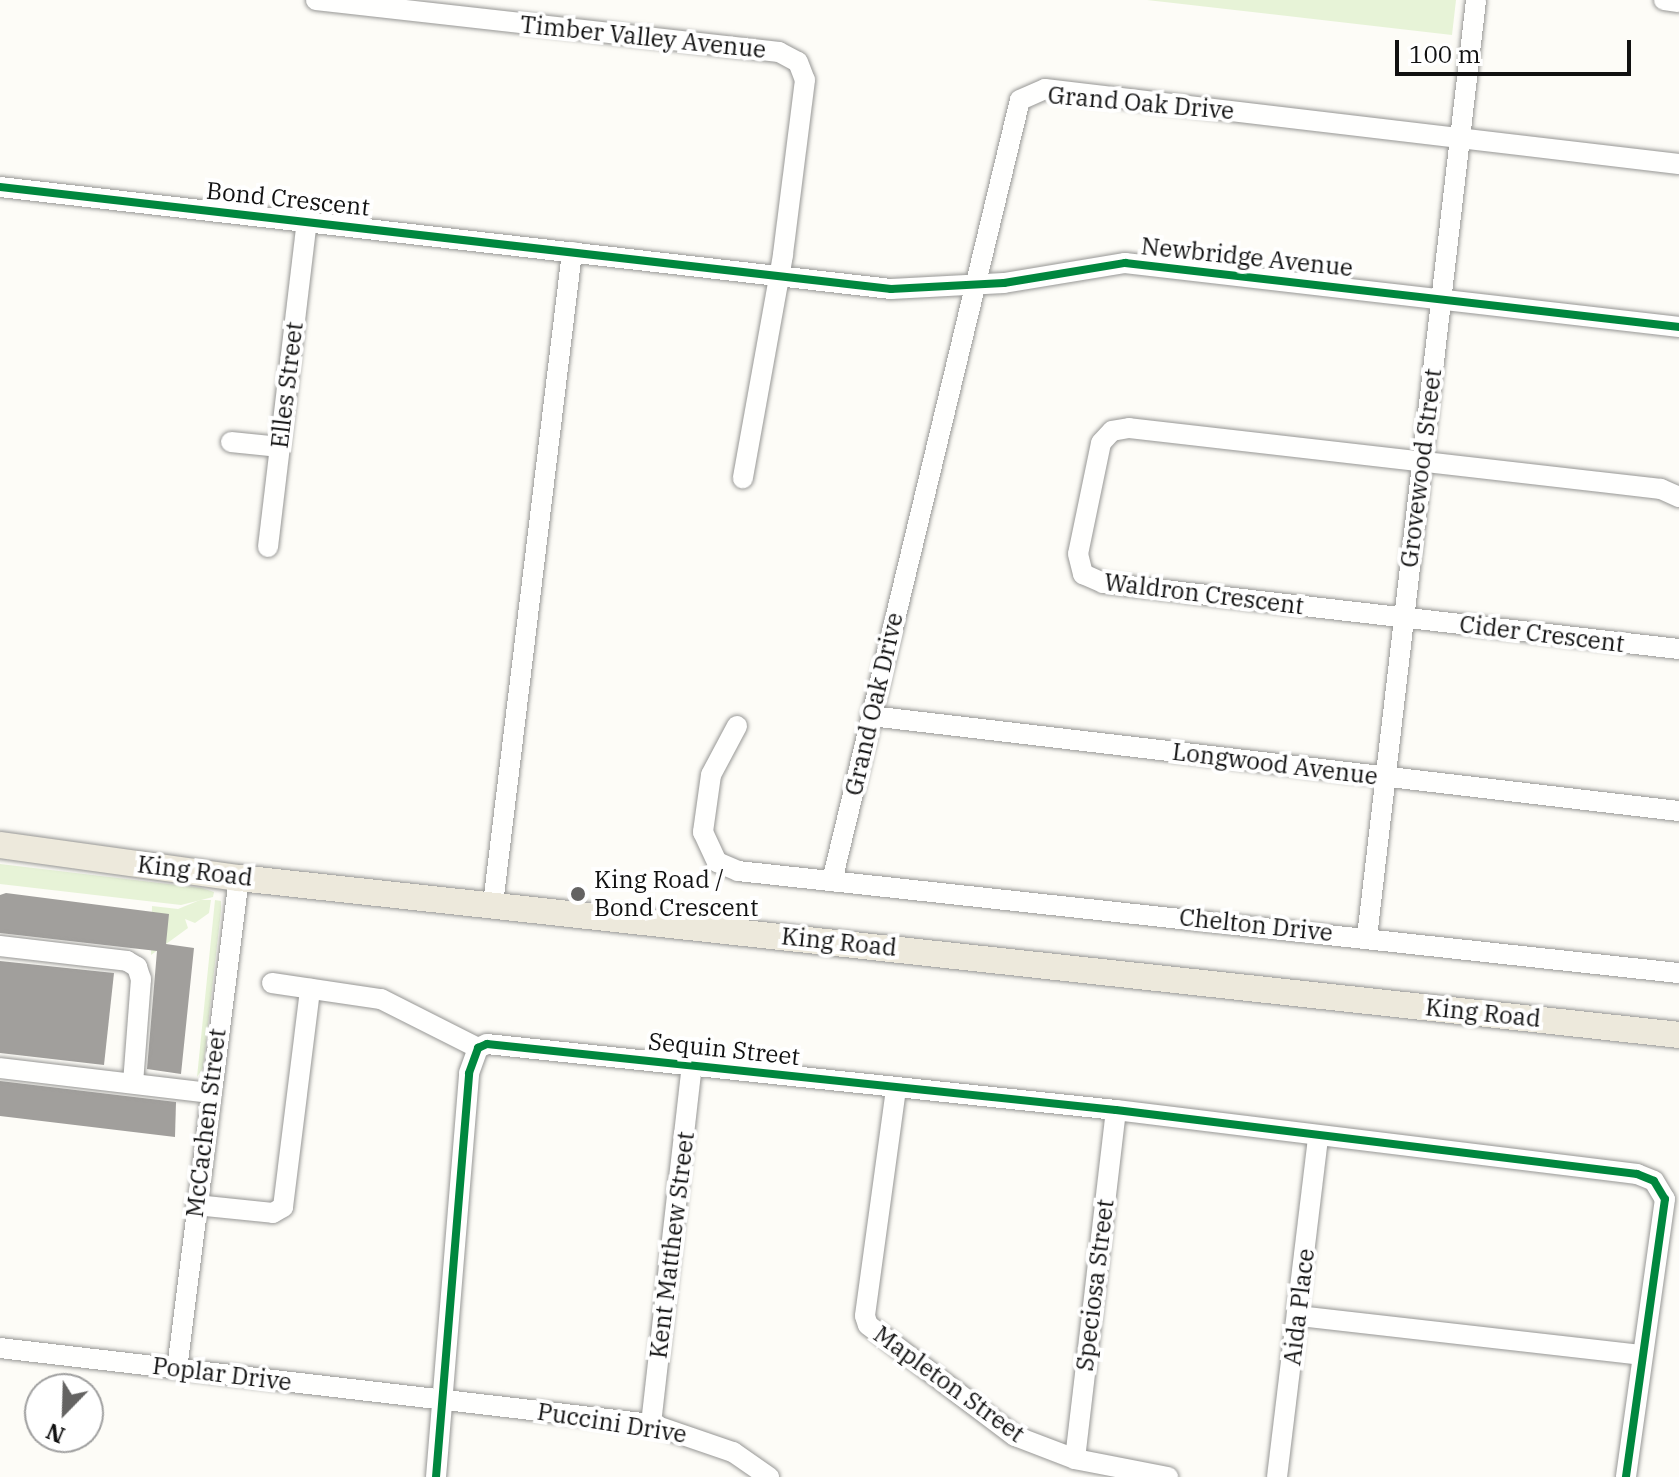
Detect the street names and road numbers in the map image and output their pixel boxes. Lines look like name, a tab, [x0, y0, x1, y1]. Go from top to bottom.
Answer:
street label: Timber Valley Avenue	[519, 10, 767, 64]
street label: Grand Oak Drive	[1047, 81, 1235, 125]
street label: Bond Crescent	[205, 176, 371, 222]
street label: Newbridge Avenue	[1140, 232, 1354, 282]
street label: Elles Street	[265, 320, 309, 450]
street label: Grovewood Street	[1395, 367, 1447, 569]
street label: Waldron Crescent	[1102, 567, 1306, 621]
street label: Grand Oak Drive	[839, 610, 909, 798]
street label: Cider Crescent	[1458, 610, 1626, 658]
street label: Longwood Avenue	[1171, 737, 1379, 791]
street label: King Road	[136, 850, 254, 892]
street label: Chelton Drive	[1178, 903, 1334, 947]
street label: King Road	[780, 922, 898, 962]
street label: King Road	[1424, 993, 1542, 1033]
street label: McCachen Street	[180, 1027, 232, 1219]
street label: Sequin Street	[647, 1027, 801, 1071]
street label: Kent Matthew Street	[644, 1130, 700, 1360]
street label: Speciosa Street	[1070, 1197, 1120, 1373]
street label: Aida Place	[1278, 1247, 1320, 1367]
street label: Mapleton Street	[868, 1320, 1030, 1448]
street label: Poplar Drive	[151, 1351, 293, 1397]
street label: Puccini Drive	[535, 1397, 689, 1449]

